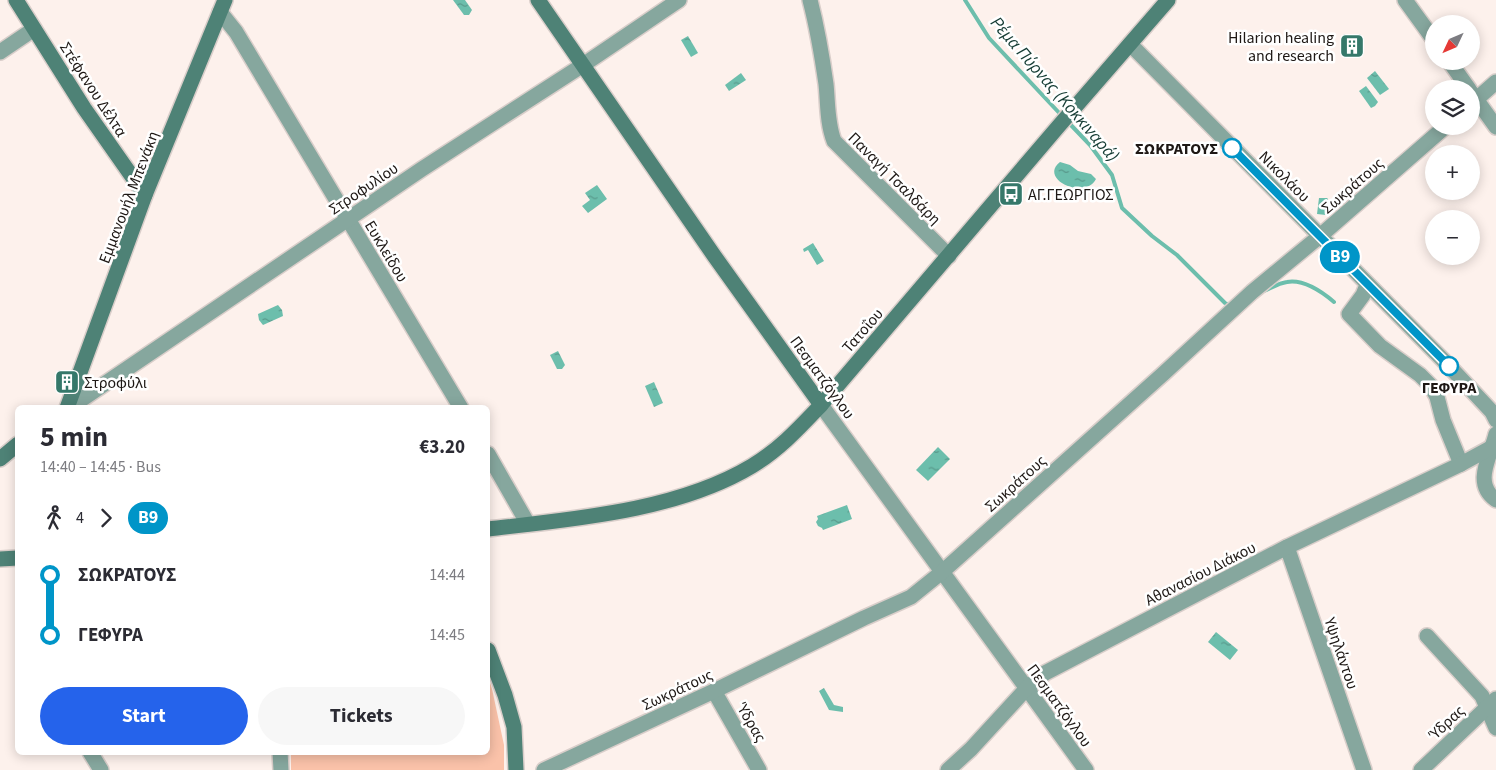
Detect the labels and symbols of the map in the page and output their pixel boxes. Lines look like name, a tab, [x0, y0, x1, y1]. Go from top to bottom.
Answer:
water label: Ρέμα Πύρνας (Κοκκιναρά)	[984, 11, 1125, 167]
north arrow	[1425, 15, 1480, 70]
place label: Hilarion healing and research	[1228, 27, 1334, 67]
building icon: Hilarion healing and research	[1339, 33, 1365, 59]
street label: Στέφανου Δέλτα	[54, 38, 132, 141]
street label: Παναγή Τσαλδάρη	[843, 127, 946, 230]
street label: Εμμανουήλ Μπενάκη	[94, 128, 164, 267]
place label: ΣΩΚΡΑΤΟΥΣ	[1135, 138, 1218, 160]
marker: ΣΩΚΡΑΤΟΥΣ	[1222, 138, 1242, 158]
street label: Νικολάου	[1254, 146, 1315, 207]
street label: Σωκράτους	[1317, 153, 1389, 219]
street label: Στροφυλίου	[324, 157, 403, 220]
bus stop icon: ΑΓ.ΓΕΩΡΓΙΟΣ	[998, 181, 1024, 207]
place label: ΑΓ.ΓΕΩΡΓΙΟΣ	[1028, 184, 1114, 206]
street label: Ευκλείδου	[359, 217, 413, 286]
line badge: Β9	[1318, 241, 1362, 273]
street label: Τατοΐου	[837, 304, 888, 358]
street label: Πεσματζόγλου	[785, 332, 860, 424]
marker: ΓΕΦΥΡΑ	[1439, 356, 1459, 376]
building icon: Στροφύλι	[54, 369, 80, 395]
place label: Στροφύλι	[84, 372, 147, 394]
place label: ΓΕΦΥΡΑ	[1422, 377, 1477, 399]
street label: Σωκράτους	[980, 450, 1051, 517]
street label: Αθανασίου Διάκου	[1141, 536, 1260, 611]
street label: Υψηλάντου	[1318, 614, 1364, 692]
street label: Πεσματζόγλου	[1022, 660, 1097, 752]
street label: Σωκράτους	[638, 664, 716, 716]
street label: Ύδρας	[731, 698, 771, 746]
street label: Ύδρας	[1423, 700, 1470, 746]

